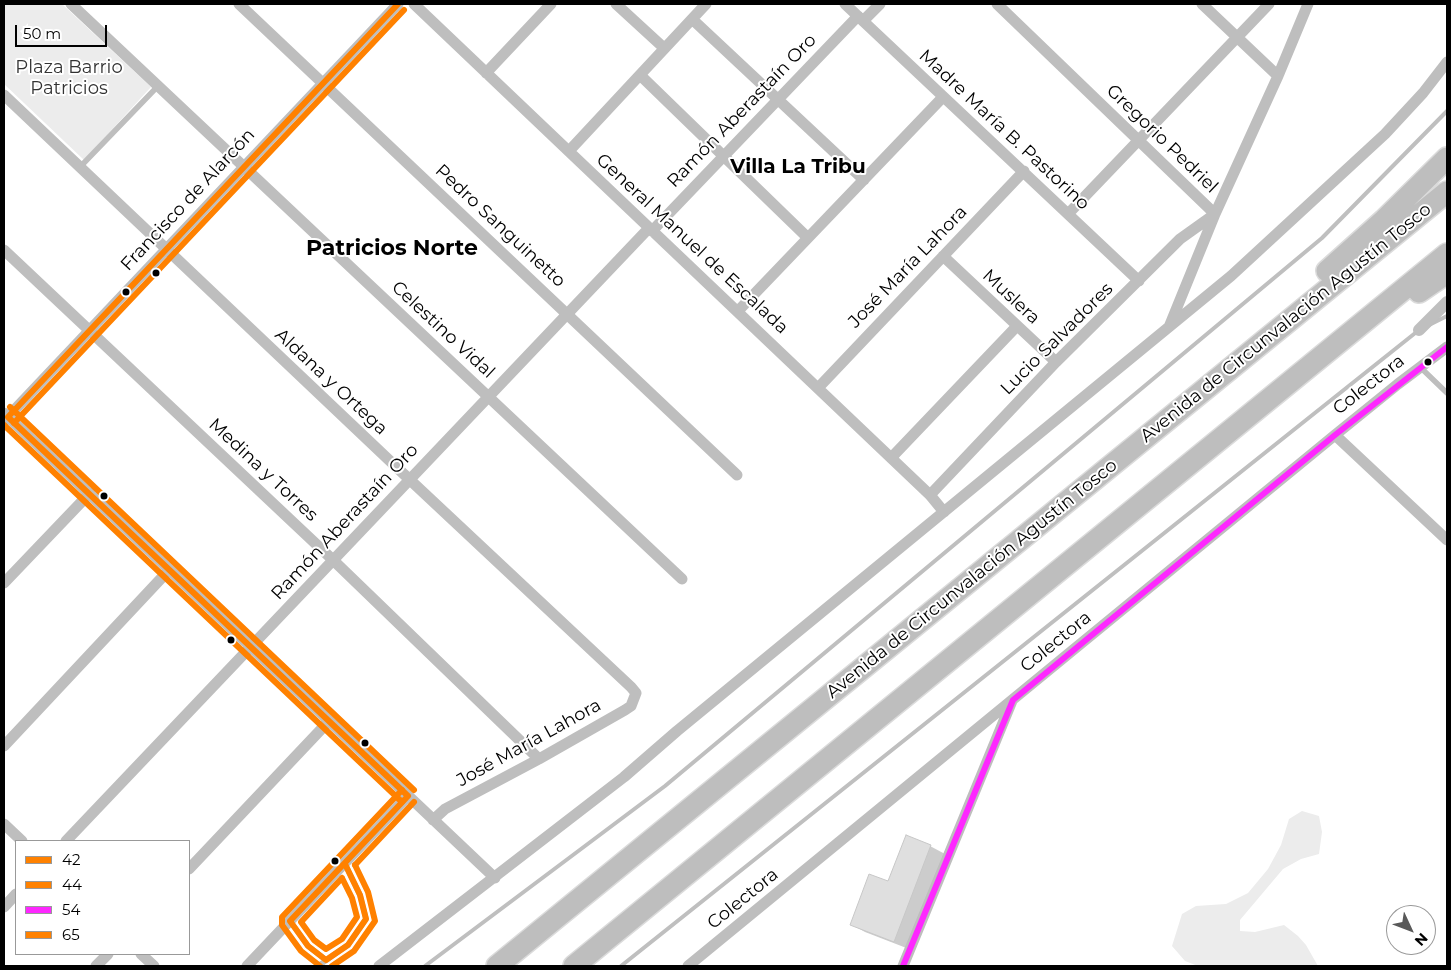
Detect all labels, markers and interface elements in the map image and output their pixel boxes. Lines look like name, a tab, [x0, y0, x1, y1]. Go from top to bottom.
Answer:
scale bar	[18, 15, 110, 47]
text: 50 m	[23, 24, 61, 43]
street label: Ramón Aberastaín Oro	[663, 30, 821, 192]
street label: Madre María B. Pastorino	[914, 45, 1094, 215]
park label: Plaza Barrio Patricios	[15, 57, 123, 100]
street label: Gregorio Pedriel	[1102, 80, 1222, 198]
street label: Francisco de Alarcón	[116, 124, 260, 276]
street label: General Manuel de Escalada	[592, 149, 792, 339]
district label: Villa La Tribu	[730, 155, 866, 179]
street label: Pedro Sanguinetto	[430, 160, 570, 292]
street label: Avenida de Circunvalación Agustín Tosco	[1136, 199, 1436, 447]
street label: José María Lahora	[844, 201, 972, 333]
district label: Patricios Norte	[306, 236, 478, 262]
street label: Muslera	[978, 265, 1044, 329]
unlabelled marker	[151, 268, 161, 278]
street label: Celestino Vidal	[387, 277, 499, 383]
street label: Lucio Salvadores	[996, 278, 1118, 400]
unlabelled marker	[121, 287, 131, 297]
street label: Aldana y Ortega	[270, 324, 392, 440]
street label: Colectora	[1329, 350, 1409, 420]
unlabelled marker	[1423, 357, 1433, 367]
street label: Medina y Torres	[204, 414, 322, 526]
street label: Ramón Aberastaín Oro	[267, 440, 423, 604]
street label: Avenida de Circunvalación Agustín Tosco	[822, 455, 1122, 703]
unlabelled marker	[99, 491, 109, 501]
street label: Colectora	[1016, 607, 1096, 677]
unlabelled marker	[226, 635, 236, 645]
street label: José María Lahora	[453, 694, 605, 792]
unlabelled marker	[360, 738, 370, 748]
legend	[15, 840, 190, 955]
text: 42	[62, 850, 80, 869]
unlabelled marker	[330, 856, 340, 866]
street label: Colectora	[703, 864, 783, 934]
text: 44	[62, 875, 82, 894]
text: 54	[62, 900, 80, 919]
north arrow	[1386, 905, 1436, 955]
text: 65	[62, 925, 80, 944]
text: N	[1411, 929, 1432, 950]

